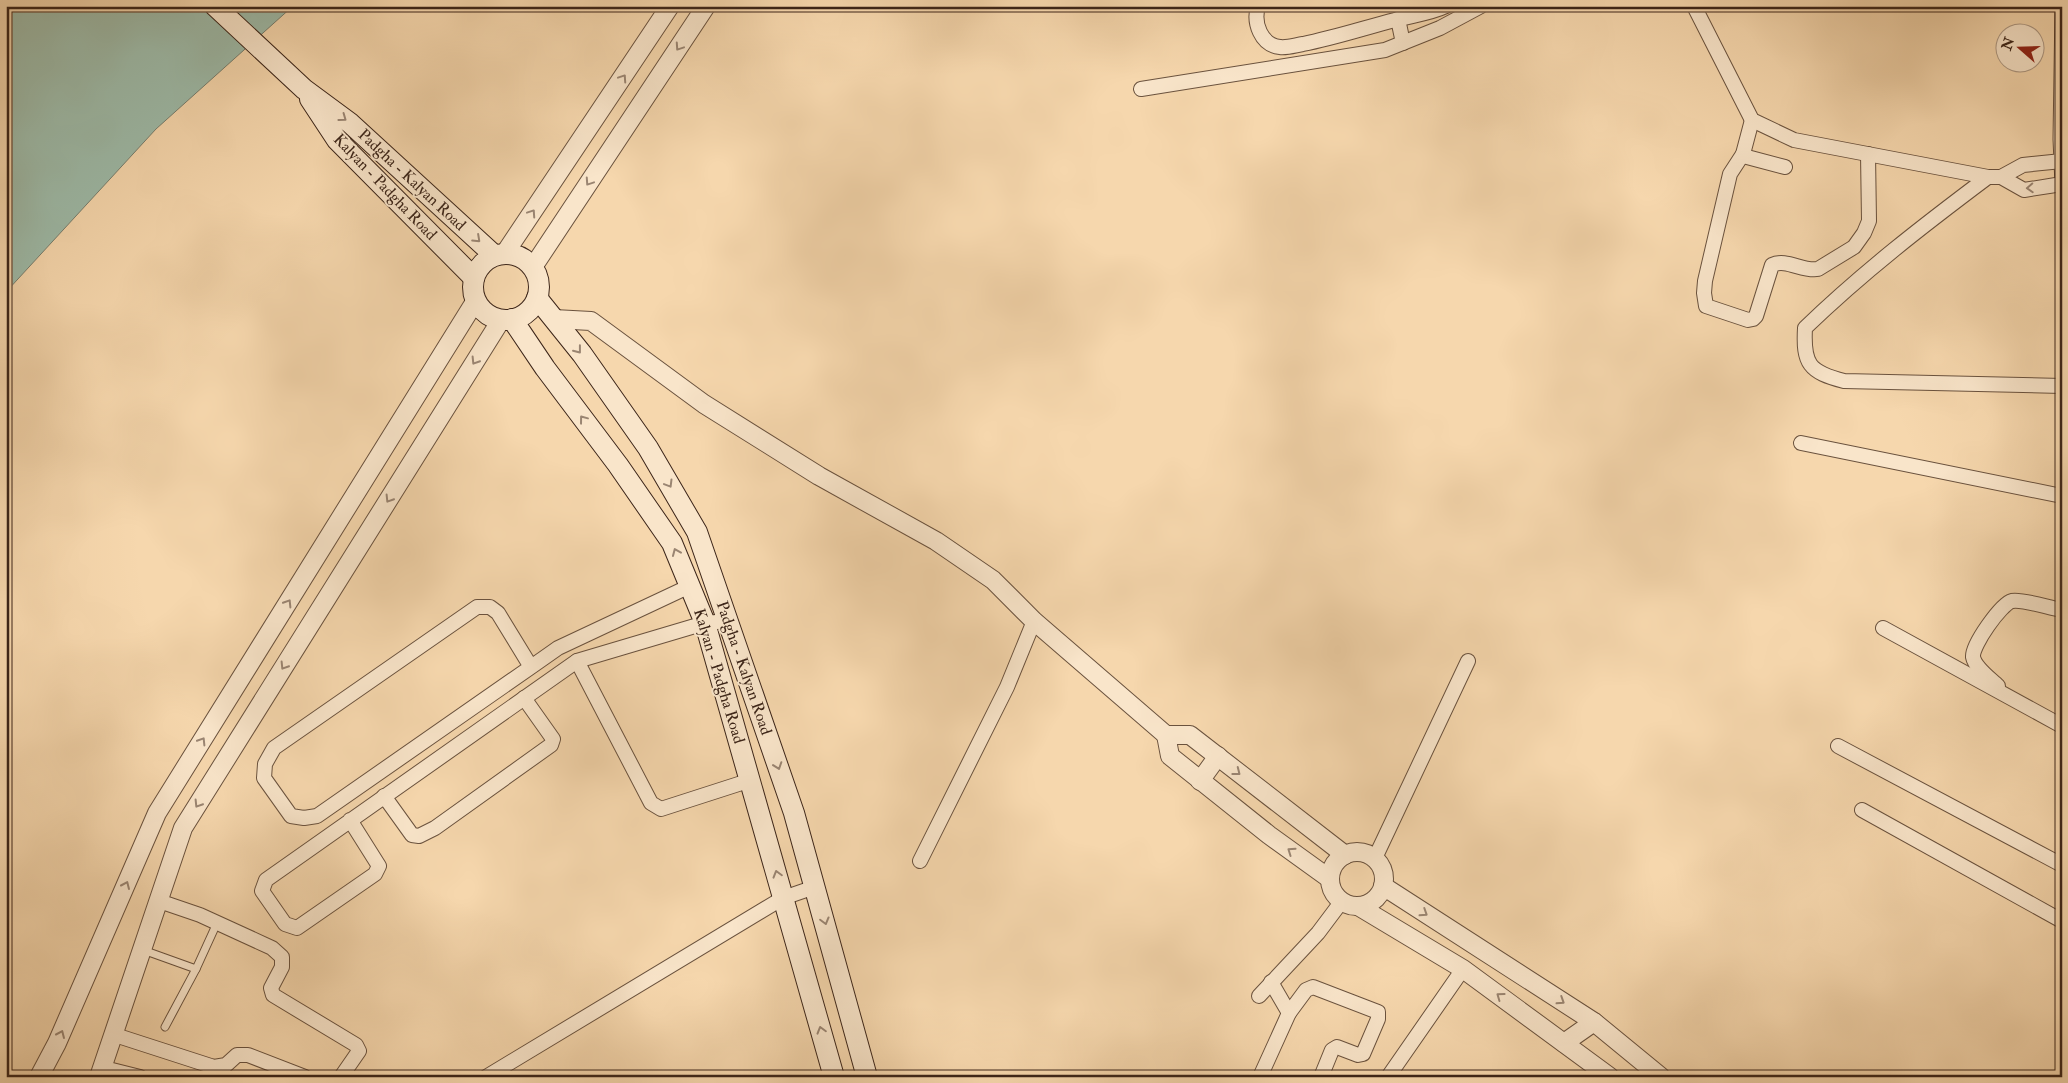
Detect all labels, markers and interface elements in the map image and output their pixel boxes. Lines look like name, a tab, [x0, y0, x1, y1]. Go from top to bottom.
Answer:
north arrow	[1996, 22, 2046, 72]
text: N	[1998, 34, 2019, 53]
one-way arrow	[676, 41, 685, 51]
one-way arrow	[617, 74, 626, 84]
one-way arrow	[337, 112, 347, 121]
street label: Padgha - Kalyan Road	[354, 125, 470, 235]
street label: Kalyan - Padgha Road	[329, 130, 441, 244]
one-way arrow	[586, 177, 595, 186]
one-way arrow	[2026, 183, 2034, 194]
one-way arrow	[526, 209, 535, 219]
one-way arrow	[471, 233, 480, 242]
one-way arrow	[572, 344, 581, 354]
one-way arrow	[472, 356, 482, 365]
one-way arrow	[580, 415, 589, 424]
one-way arrow	[663, 479, 673, 488]
one-way arrow	[386, 493, 395, 502]
one-way arrow	[671, 548, 682, 557]
street label: Padgha - Kalyan Road	[712, 598, 776, 738]
one-way arrow	[281, 600, 291, 609]
street label: Kalyan - Padgha Road	[689, 606, 749, 746]
one-way arrow	[281, 661, 291, 670]
one-way arrow	[195, 738, 205, 747]
one-way arrow	[772, 761, 782, 769]
one-way arrow	[1232, 766, 1241, 775]
one-way arrow	[195, 798, 204, 807]
one-way arrow	[1287, 848, 1296, 857]
one-way arrow	[772, 870, 782, 878]
one-way arrow	[120, 881, 131, 890]
one-way arrow	[1419, 907, 1428, 916]
one-way arrow	[819, 917, 829, 925]
one-way arrow	[1496, 993, 1506, 1002]
one-way arrow	[1555, 995, 1564, 1005]
one-way arrow	[816, 1025, 827, 1034]
one-way arrow	[55, 1030, 66, 1039]

